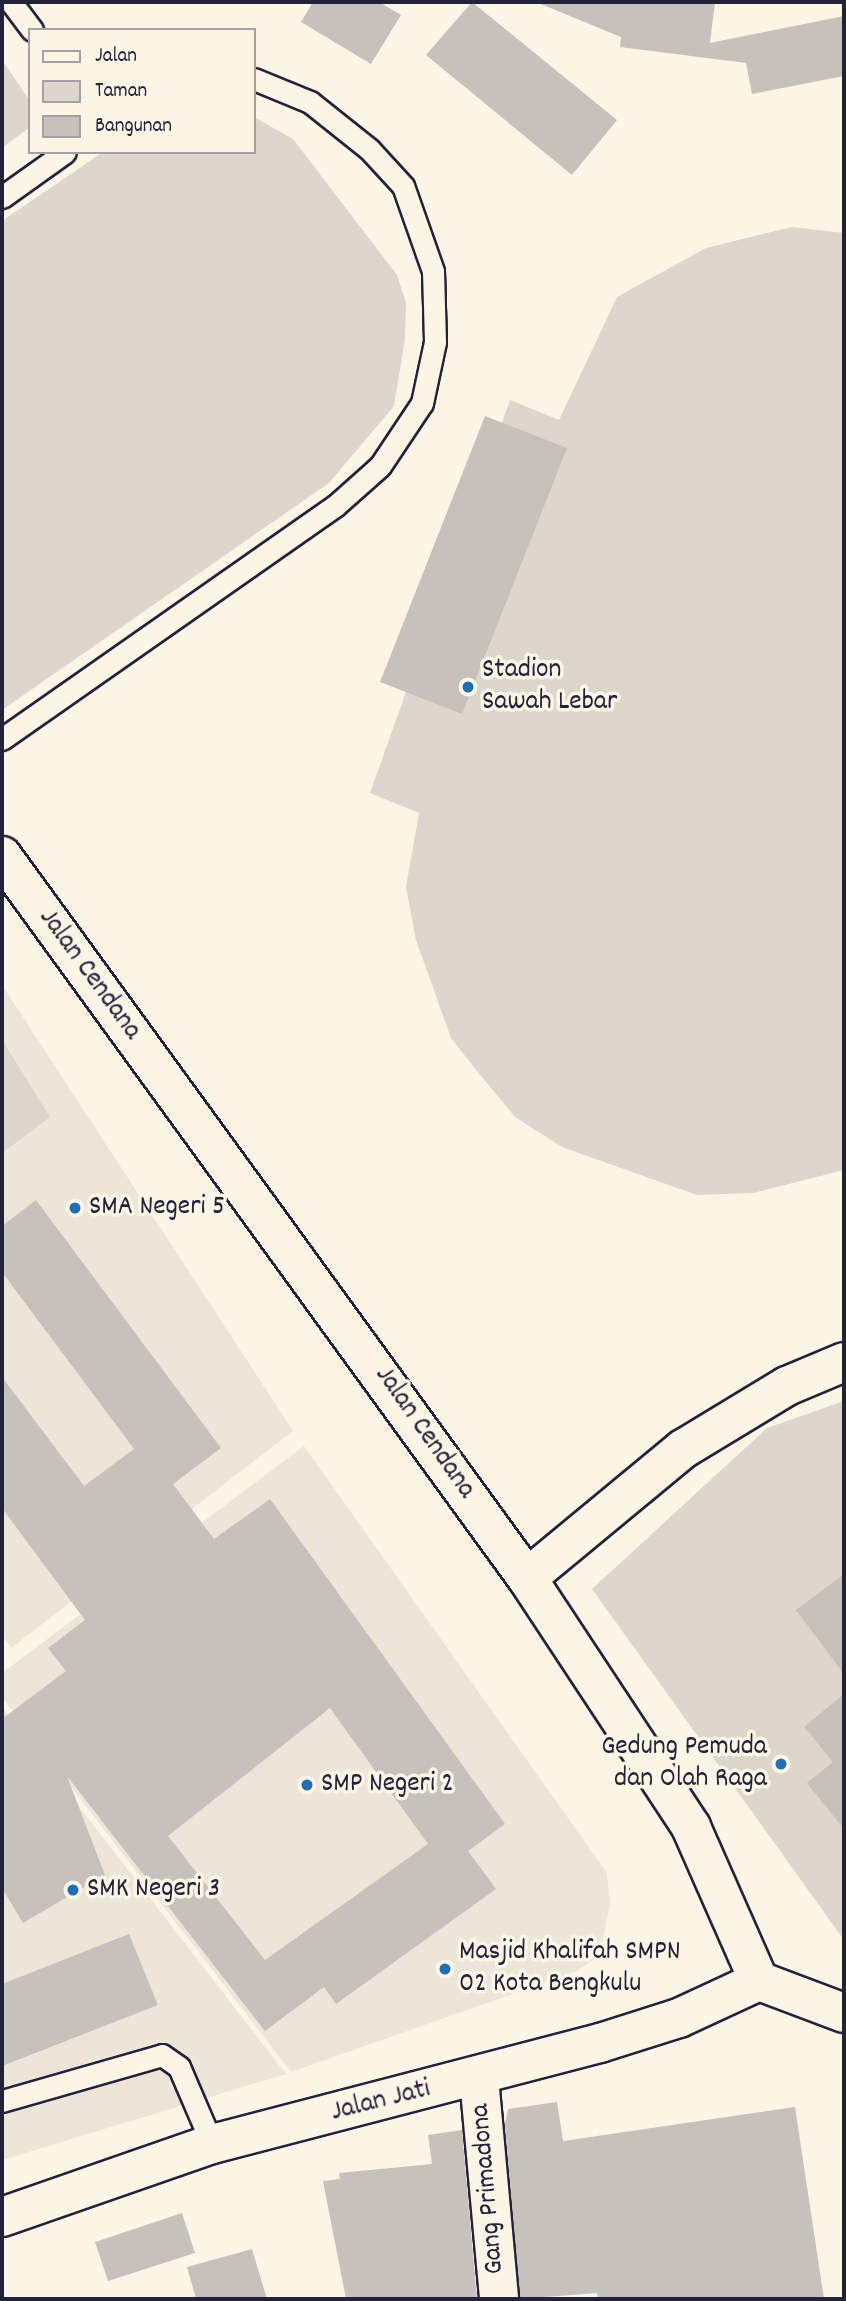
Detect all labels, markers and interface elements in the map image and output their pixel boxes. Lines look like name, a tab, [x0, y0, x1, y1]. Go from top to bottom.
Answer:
legend	[28, 28, 256, 154]
text: Jalan	[95, 42, 137, 72]
text: Taman	[95, 77, 147, 107]
text: Bangunan	[95, 112, 172, 142]
place label: Stadion Sawah Lebar	[482, 654, 617, 720]
marker: Stadion Sawah Lebar	[460, 679, 476, 695]
street label: Jalan Cendana	[30, 903, 148, 1047]
place label: SMA Negeri 5	[89, 1191, 225, 1225]
marker: SMA Negeri 5	[67, 1200, 83, 1216]
street label: Jalan Cendana	[366, 1360, 482, 1506]
place label: Gedung Pemuda dan Olah Raga	[601, 1731, 767, 1797]
marker: Gedung Pemuda dan Olah Raga	[773, 1756, 789, 1772]
place label: SMP Negeri 2	[321, 1768, 454, 1802]
marker: SMP Negeri 2	[299, 1777, 315, 1793]
place label: SMK Negeri 3	[87, 1873, 220, 1907]
marker: SMK Negeri 3	[65, 1882, 81, 1898]
place label: Masjid Khalifah SMPN 02 Kota Bengkulu	[459, 1936, 681, 2002]
marker: Masjid Khalifah SMPN 02 Kota Bengkulu	[437, 1961, 453, 1977]
street label: Jalan Jati	[328, 2073, 434, 2131]
street label: Gang Primadona	[465, 2102, 513, 2276]

